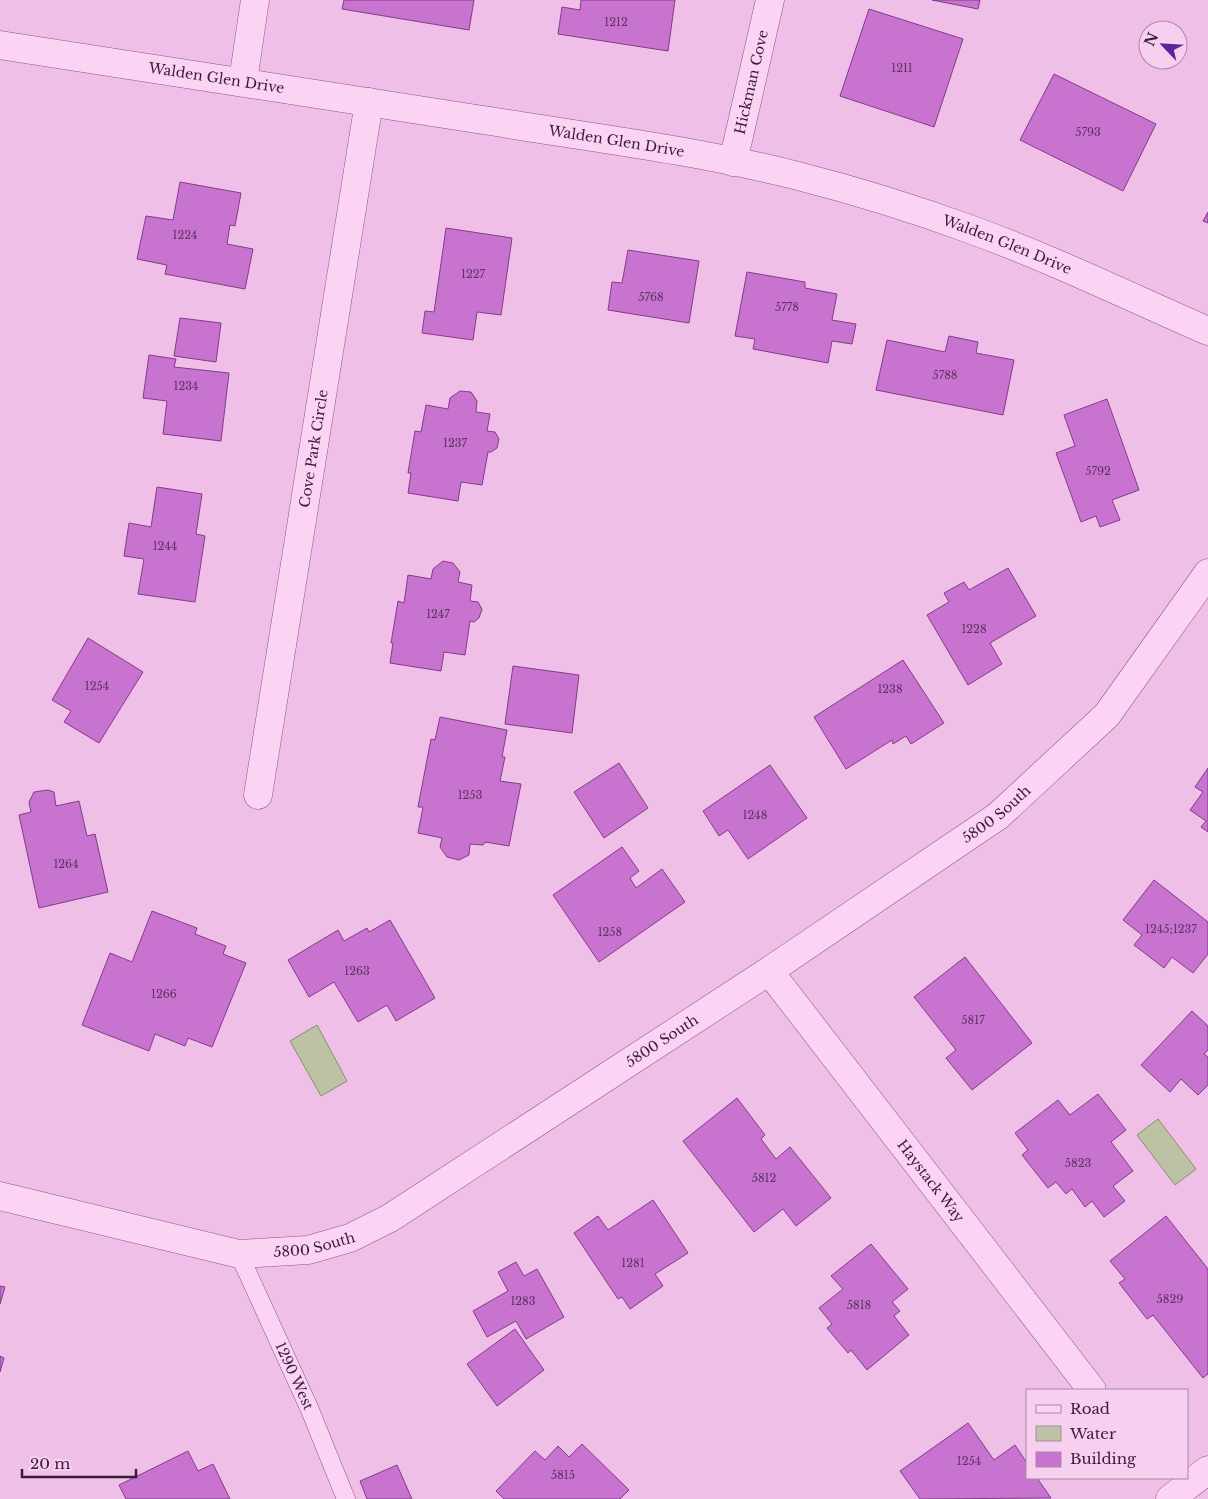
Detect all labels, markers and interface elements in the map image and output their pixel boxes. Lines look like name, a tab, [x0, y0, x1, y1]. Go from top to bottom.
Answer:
house number: 1212	[604, 15, 628, 29]
north arrow	[1138, 20, 1188, 70]
street label: Hickman Cove	[731, 28, 772, 136]
text: N	[1140, 30, 1162, 49]
street label: Walden Glen Drive	[146, 58, 286, 97]
house number: 1211	[891, 61, 913, 75]
street label: Walden Glen Drive	[546, 121, 686, 161]
house number: 5793	[1075, 125, 1101, 139]
street label: Walden Glen Drive	[939, 211, 1074, 278]
house number: 1224	[173, 228, 197, 242]
house number: 1227	[461, 267, 485, 281]
house number: 5768	[638, 290, 664, 304]
house number: 5778	[775, 300, 799, 314]
house number: 5788	[932, 368, 958, 382]
house number: 1234	[174, 379, 198, 393]
street label: Cove Park Circle	[295, 388, 332, 509]
house number: 1237	[443, 436, 467, 450]
house number: 5792	[1085, 464, 1111, 478]
house number: 1244	[153, 539, 177, 553]
house number: 1247	[426, 607, 450, 621]
house number: 1228	[961, 622, 987, 636]
house number: 1254	[85, 679, 109, 693]
house number: 1238	[877, 682, 903, 696]
street label: 5800 South	[958, 781, 1035, 847]
house number: 1253	[458, 788, 483, 802]
house number: 1248	[743, 808, 767, 822]
house number: 1264	[53, 857, 79, 871]
house number: 1245;1237	[1145, 922, 1197, 936]
house number: 1258	[598, 925, 622, 939]
house number: 1263	[344, 964, 370, 978]
house number: 1266	[151, 987, 177, 1001]
street label: 5800 South	[622, 1010, 702, 1071]
house number: 5817	[961, 1013, 985, 1027]
street label: Haystack Way	[893, 1136, 968, 1226]
house number: 5823	[1065, 1156, 1091, 1170]
house number: 5812	[752, 1171, 777, 1185]
street label: 5800 South	[273, 1228, 357, 1261]
house number: 1281	[621, 1256, 645, 1270]
house number: 5829	[1157, 1292, 1183, 1306]
house number: 1283	[510, 1294, 536, 1308]
house number: 5818	[847, 1298, 871, 1312]
street label: 1290 West	[271, 1339, 318, 1413]
legend	[1026, 1389, 1188, 1479]
text: Road	[1070, 1399, 1110, 1418]
text: Water	[1069, 1424, 1117, 1443]
scale bar	[22, 1446, 136, 1478]
text: Building	[1070, 1449, 1137, 1468]
text: 20 m	[30, 1454, 70, 1473]
house number: 1254	[957, 1454, 981, 1468]
house number: 5815	[551, 1468, 575, 1482]

